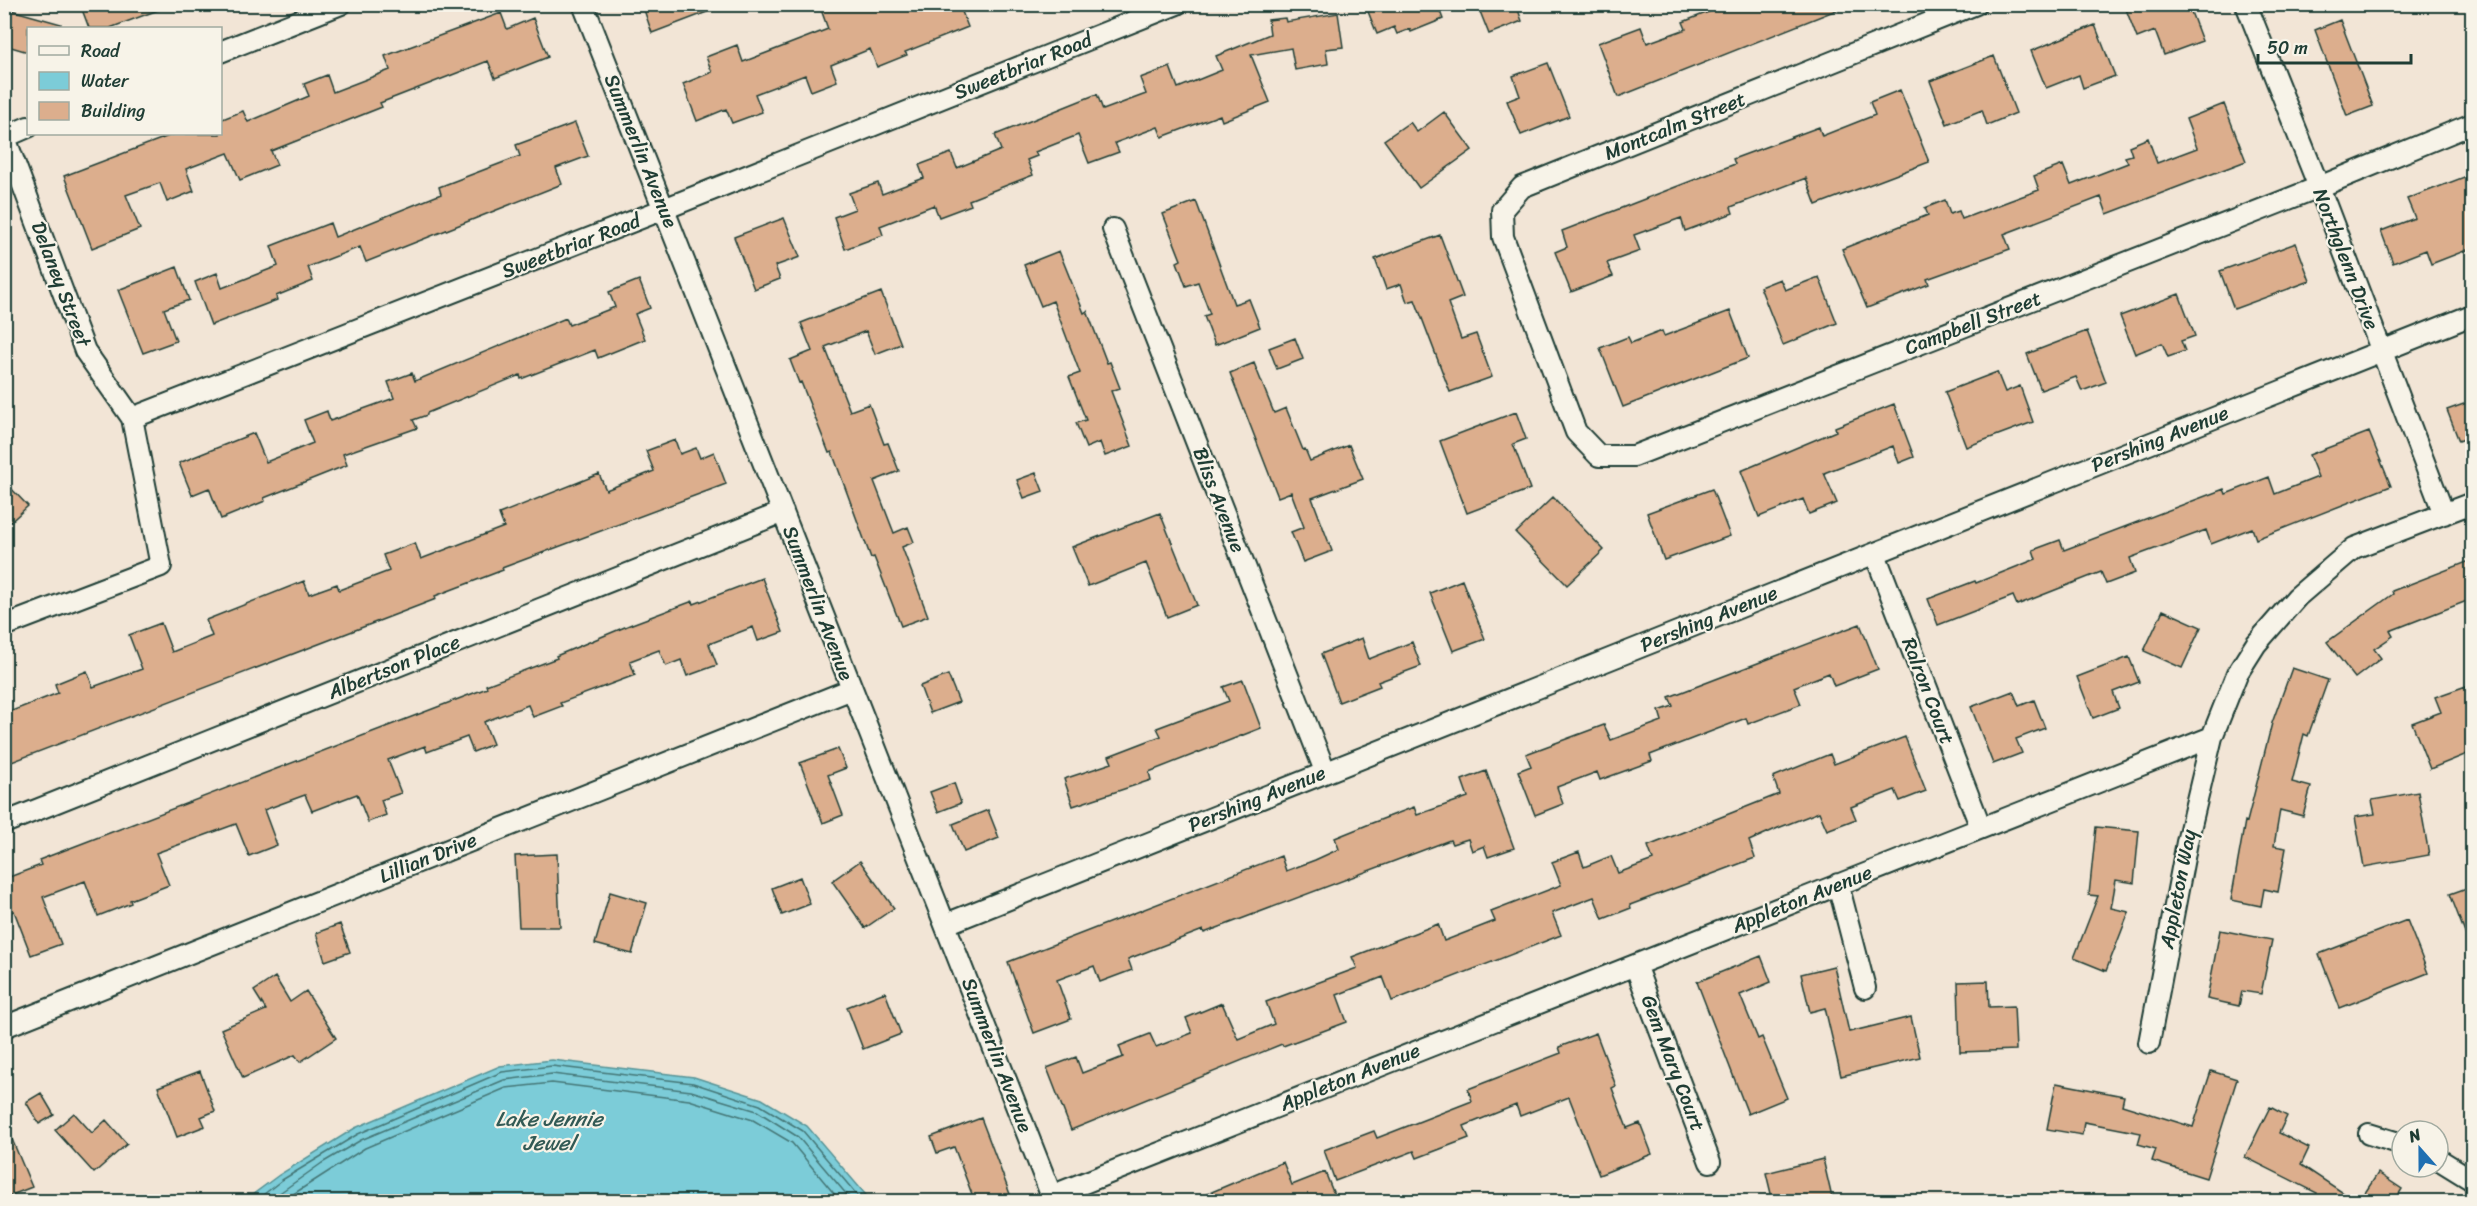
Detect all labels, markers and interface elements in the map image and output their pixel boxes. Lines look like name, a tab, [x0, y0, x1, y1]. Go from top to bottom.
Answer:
street label: Sweetbriar Road	[949, 22, 1099, 110]
legend	[27, 27, 222, 135]
scale bar	[2258, 27, 2411, 65]
text: 50 m	[2267, 32, 2308, 64]
text: Road	[81, 35, 121, 67]
text: Water	[81, 65, 130, 97]
street label: Summerlin Avenue	[594, 69, 688, 234]
street label: Montcalm Street	[1599, 82, 1752, 170]
text: Building	[81, 95, 145, 127]
street label: Northglenn Drive	[2303, 183, 2389, 335]
street label: Sweetbriar Road	[496, 203, 647, 289]
street label: Delaney Street	[21, 216, 101, 353]
street label: Campbell Street	[1899, 281, 2047, 365]
street label: Pershing Avenue	[2086, 395, 2234, 483]
street label: Bliss Avenue	[1183, 442, 1255, 558]
street label: Summerlin Avenue	[772, 520, 864, 686]
street label: Pershing Avenue	[1635, 575, 1783, 663]
street label: Albertson Place	[321, 624, 466, 710]
street label: Ralron Court	[1892, 632, 1965, 750]
street label: Pershing Avenue	[1183, 755, 1331, 843]
street label: Lillian Drive	[374, 822, 482, 894]
street label: Appleton Way	[2149, 826, 2207, 953]
street label: Appleton Avenue	[1725, 855, 1878, 943]
street label: Summerlin Avenue	[951, 972, 1043, 1138]
street label: Gem Mary Court	[1631, 990, 1715, 1137]
street label: Appleton Avenue	[1273, 1033, 1426, 1121]
water label: Lake Jennie Jewel	[496, 1100, 605, 1162]
north arrow	[2390, 1119, 2450, 1179]
text: N	[2403, 1120, 2426, 1151]

